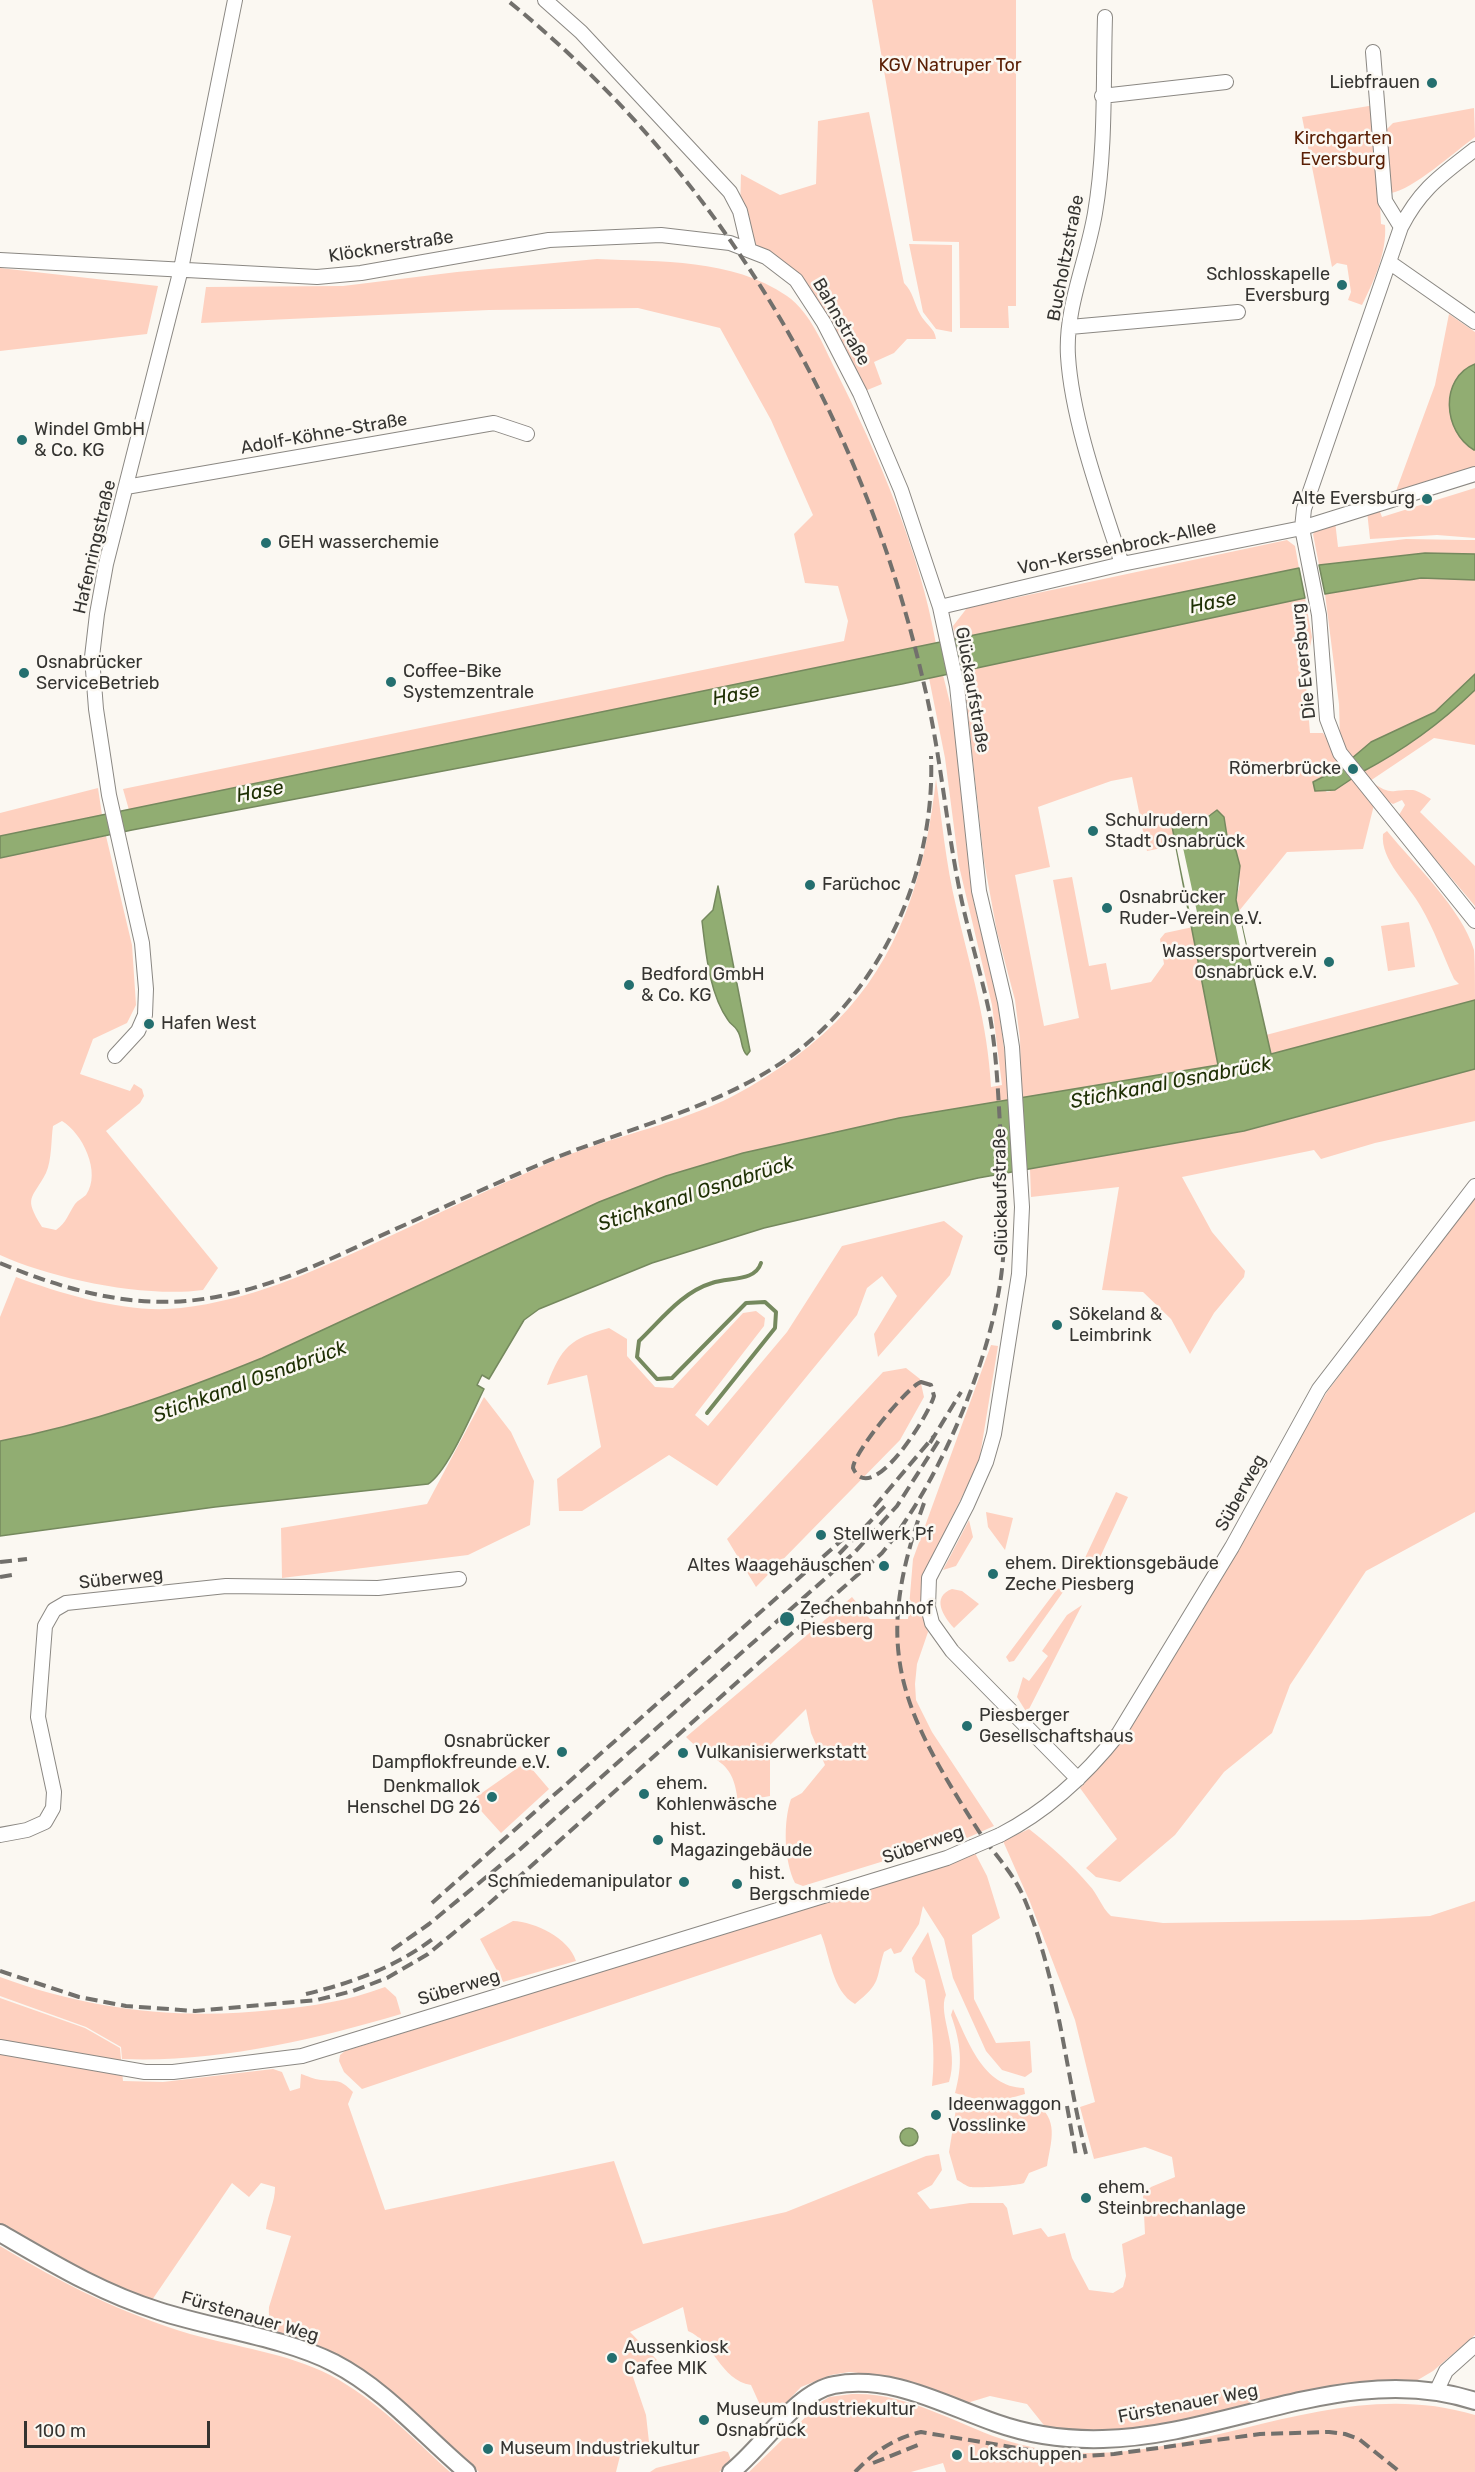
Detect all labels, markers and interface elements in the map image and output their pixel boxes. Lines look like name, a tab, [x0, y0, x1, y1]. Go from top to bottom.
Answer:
park label: KGV Natruper Tor	[878, 55, 1022, 77]
place label: Liebfrauen	[1329, 72, 1420, 94]
marker: Liebfrauen	[1425, 76, 1439, 90]
park label: Kirchgarten Eversburg	[1294, 128, 1392, 170]
street label: Bucholtzstraße	[1043, 193, 1089, 323]
street label: Klöcknerstraße	[327, 226, 455, 268]
place label: Schlosskapelle Eversburg	[1206, 264, 1330, 306]
street label: Bahnstraße	[807, 274, 875, 370]
marker: Schlosskapelle Eversburg	[1335, 278, 1349, 292]
street label: Adolf-Köhne-Straße	[239, 409, 409, 459]
place label: Windel GmbH & Co. KG	[34, 419, 145, 462]
marker: Windel GmbH & Co. KG	[15, 433, 29, 447]
street label: Hafenringstraße	[69, 478, 121, 616]
place label: Alte Eversburg	[1292, 488, 1415, 510]
marker: Alte Eversburg	[1420, 492, 1434, 506]
street label: Von-Kerssenbrock-Allee	[1016, 516, 1218, 580]
place label: GEH wasserchemie	[278, 532, 439, 554]
marker: GEH wasserchemie	[259, 536, 273, 550]
water label: Hase	[1187, 586, 1239, 620]
street label: Die Eversburg	[1287, 602, 1321, 720]
street label: Glückaufstraße	[950, 625, 994, 755]
place label: Osnabrücker ServiceBetrieb	[36, 652, 160, 694]
place label: Coffee-Bike Systemzentrale	[403, 661, 534, 704]
marker: Osnabrücker ServiceBetrieb	[17, 666, 31, 680]
marker: Coffee-Bike Systemzentrale	[384, 675, 398, 689]
water label: Hase	[710, 679, 762, 711]
place label: Römerbrücke	[1229, 758, 1341, 780]
marker: Römerbrücke	[1346, 762, 1360, 776]
water label: Hase	[234, 776, 286, 808]
place label: Schulrudern Stadt Osnabrück	[1105, 810, 1245, 852]
marker: Schulrudern Stadt Osnabrück	[1086, 824, 1100, 838]
place label: Farüchoc	[822, 874, 901, 896]
marker: Farüchoc	[803, 878, 817, 892]
place label: Osnabrücker Ruder-Verein e.V.	[1119, 887, 1262, 930]
marker: Osnabrücker Ruder-Verein e.V.	[1100, 901, 1114, 915]
place label: Wassersportverein Osnabrück e.V.	[1162, 941, 1317, 984]
marker: Wassersportverein Osnabrück e.V.	[1322, 955, 1336, 969]
place label: Bedford GmbH & Co. KG	[641, 964, 764, 1006]
marker: Bedford GmbH & Co. KG	[622, 978, 636, 992]
place label: Hafen West	[161, 1013, 256, 1035]
marker: Hafen West	[142, 1017, 156, 1031]
water label: Stichkanal Osnabrück	[1068, 1052, 1274, 1114]
street label: Glückaufstraße	[989, 1128, 1013, 1256]
water label: Stichkanal Osnabrück	[595, 1151, 797, 1237]
place label: Sökeland & Leimbrink	[1069, 1304, 1162, 1346]
marker: Sökeland & Leimbrink	[1050, 1318, 1064, 1332]
water label: Stichkanal Osnabrück	[150, 1336, 350, 1428]
street label: Süberweg	[1211, 1451, 1271, 1535]
place label: Stellwerk Pf	[833, 1524, 933, 1546]
marker: Stellwerk Pf	[814, 1528, 828, 1542]
place label: ehem. Direktionsgebäude Zeche Piesberg	[1005, 1553, 1219, 1596]
place label: Altes Waagehäuschen	[687, 1555, 872, 1577]
marker: Altes Waagehäuschen	[877, 1559, 891, 1573]
street label: Süberweg	[78, 1564, 164, 1594]
marker: ehem. Direktionsgebäude Zeche Piesberg	[986, 1567, 1000, 1581]
place label: Zechenbahnhof Piesberg	[800, 1598, 933, 1640]
marker: Zechenbahnhof Piesberg	[778, 1610, 796, 1628]
place label: Piesberger Gesellschaftshaus	[979, 1705, 1133, 1748]
marker: Piesberger Gesellschaftshaus	[960, 1719, 974, 1733]
place label: Osnabrücker Dampflokfreunde e.V.	[372, 1731, 550, 1774]
place label: Vulkanisierwerkstatt	[695, 1742, 866, 1764]
marker: Osnabrücker Dampflokfreunde e.V.	[555, 1745, 569, 1759]
marker: Vulkanisierwerkstatt	[676, 1746, 690, 1760]
place label: ehem. Kohlenwäsche	[656, 1773, 777, 1816]
place label: Denkmallok Henschel DG 26	[347, 1776, 480, 1818]
marker: ehem. Kohlenwäsche	[637, 1787, 651, 1801]
marker: Denkmallok Henschel DG 26	[485, 1790, 499, 1804]
place label: hist. Magazingebäude	[670, 1819, 812, 1862]
street label: Süberweg	[879, 1821, 967, 1869]
marker: hist. Magazingebäude	[651, 1833, 665, 1847]
place label: hist. Bergschmiede	[749, 1863, 870, 1906]
place label: Schmiedemanipulator	[487, 1871, 672, 1893]
marker: Schmiedemanipulator	[677, 1875, 691, 1889]
marker: hist. Bergschmiede	[730, 1877, 744, 1891]
street label: Süberweg	[415, 1965, 503, 2011]
place label: Ideenwaggon Vosslinke	[948, 2094, 1061, 2136]
marker: Ideenwaggon Vosslinke	[929, 2108, 943, 2122]
place label: ehem. Steinbrechanlage	[1098, 2177, 1246, 2220]
marker: ehem. Steinbrechanlage	[1079, 2191, 1093, 2205]
street label: Fürstenauer Weg	[179, 2287, 321, 2347]
place label: Aussenkiosk Cafee MIK	[624, 2337, 729, 2380]
marker: Aussenkiosk Cafee MIK	[605, 2351, 619, 2365]
street label: Fürstenauer Weg	[1116, 2380, 1260, 2428]
place label: Museum Industriekultur Osnabrück	[716, 2399, 916, 2442]
scale bar	[27, 2409, 213, 2447]
marker: Museum Industriekultur Osnabrück	[697, 2413, 711, 2427]
text: 100 m	[35, 2420, 86, 2442]
place label: Museum Industriekultur	[500, 2438, 700, 2460]
marker: Museum Industriekultur	[481, 2442, 495, 2456]
place label: Lokschuppen	[969, 2444, 1082, 2466]
marker: Lokschuppen	[950, 2448, 964, 2462]

